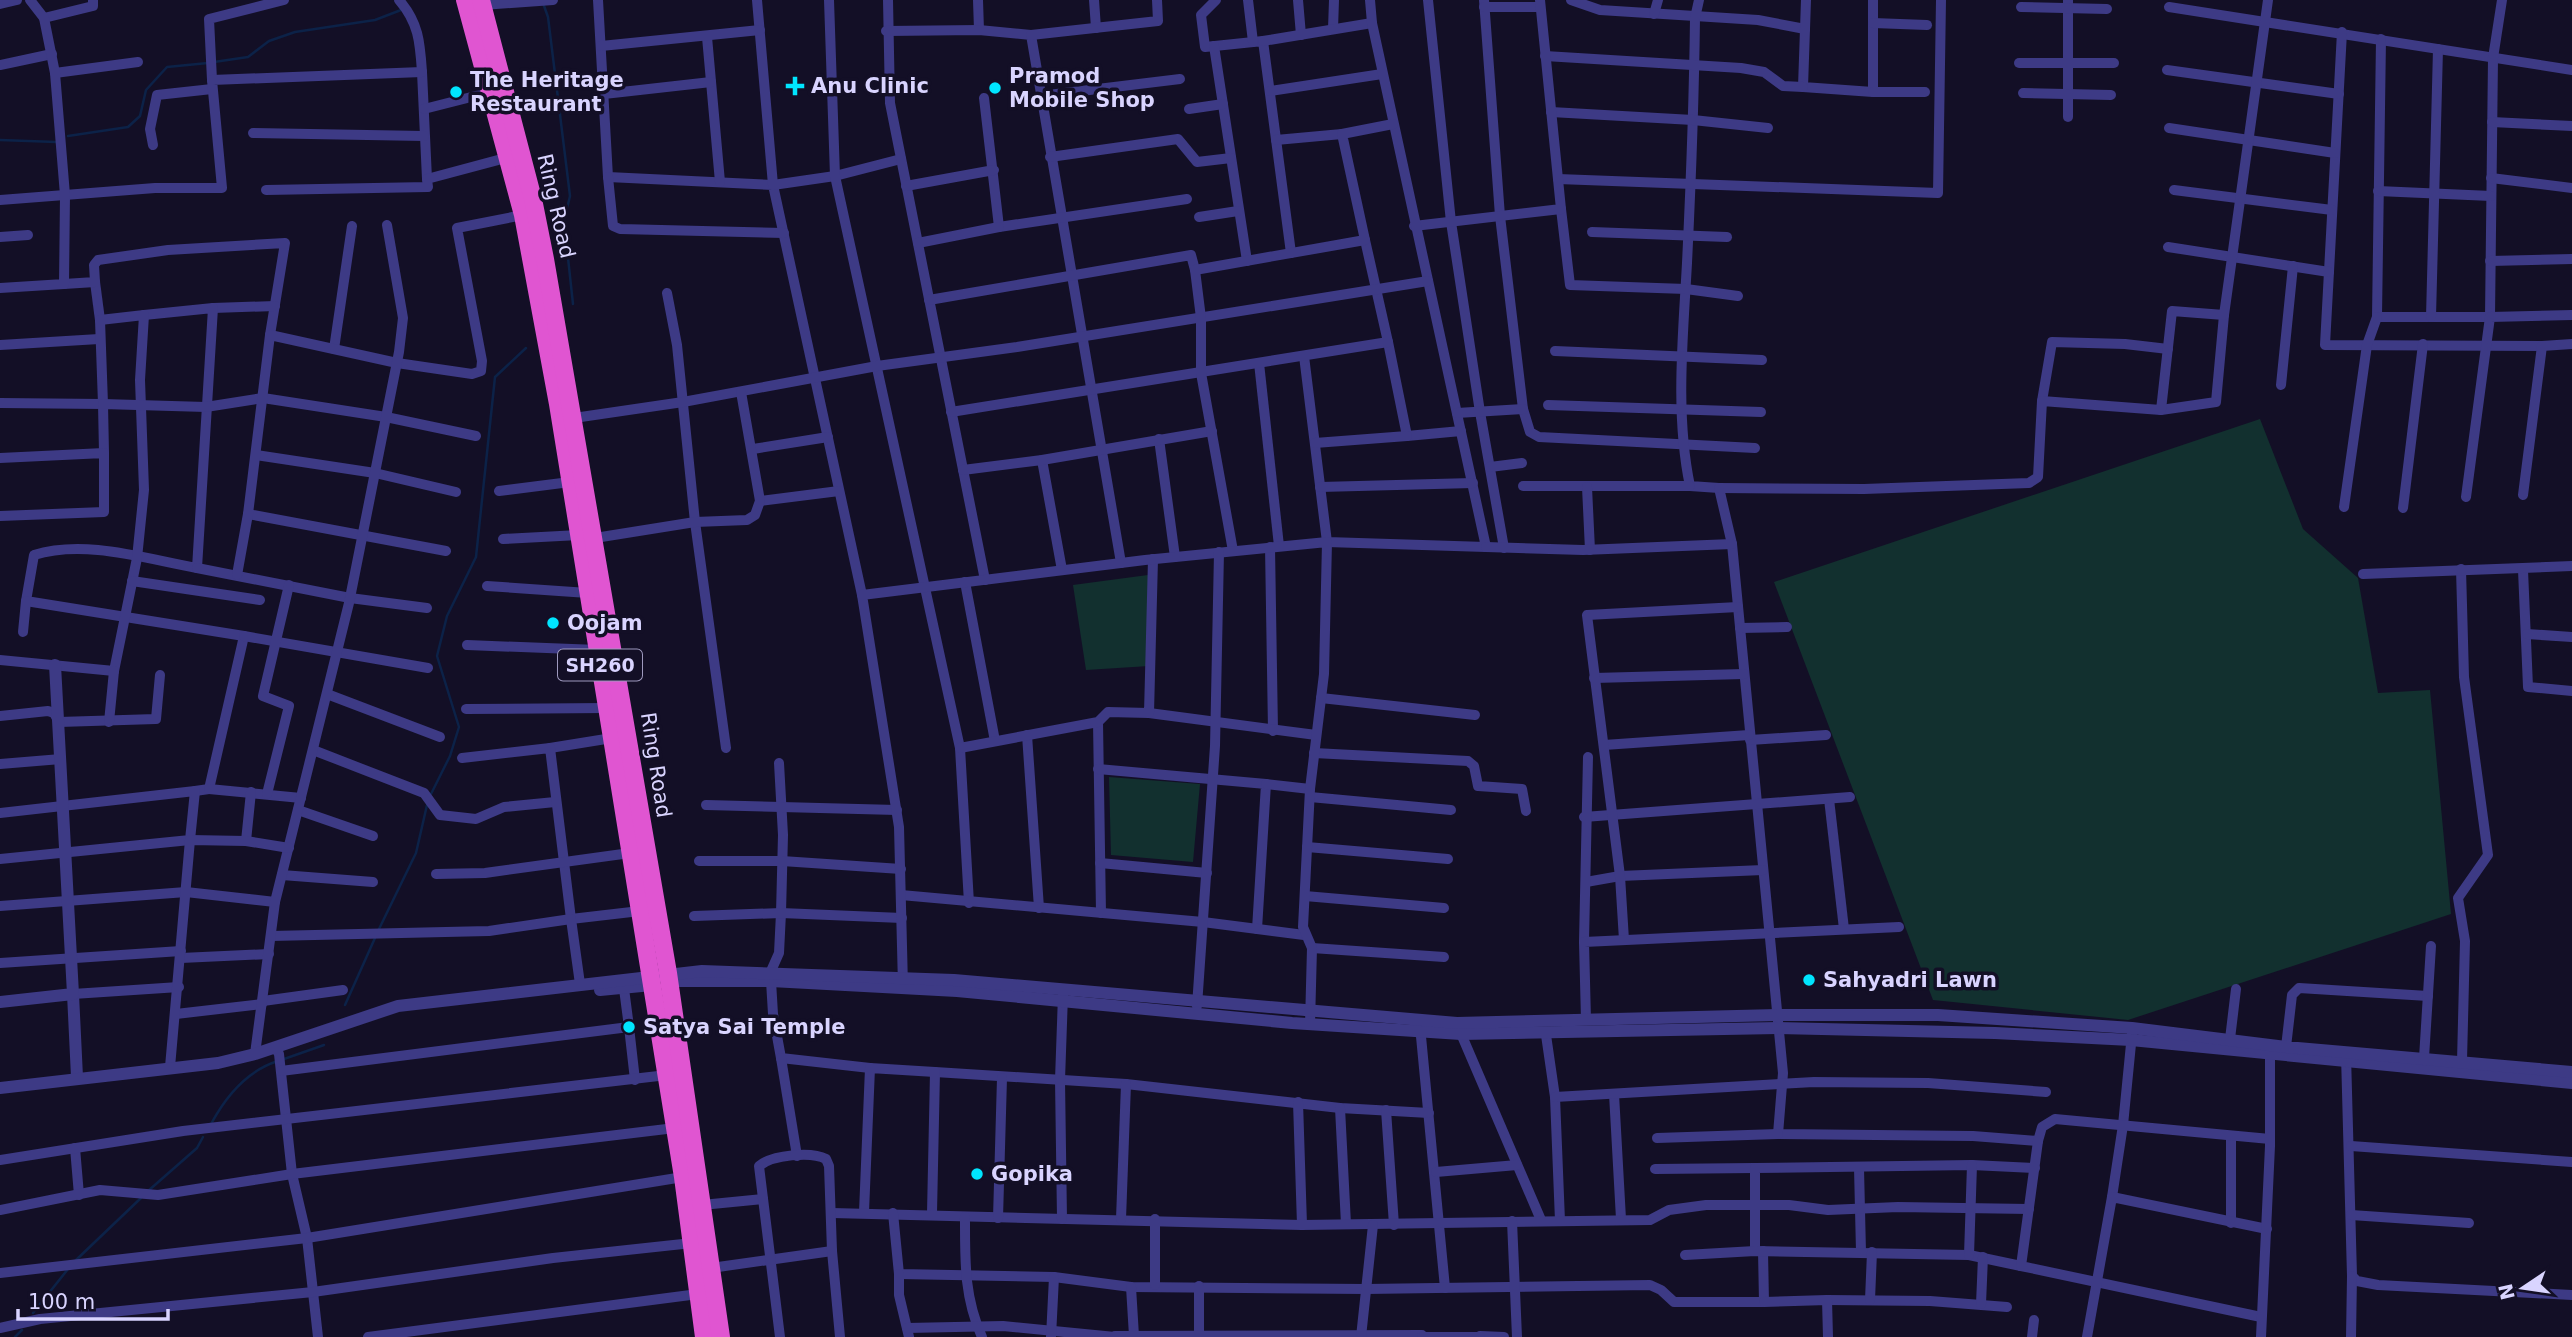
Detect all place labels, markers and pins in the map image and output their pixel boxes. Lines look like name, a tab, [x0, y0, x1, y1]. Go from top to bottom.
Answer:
place label: Pramod Mobile Shop	[1009, 64, 1155, 112]
place label: The Heritage Restaurant	[470, 68, 624, 116]
place label: Anu Clinic	[811, 74, 929, 98]
marker: Anu Clinic	[785, 76, 805, 96]
marker: Pramod Mobile Shop	[987, 80, 1003, 96]
marker: The Heritage Restaurant	[448, 84, 464, 100]
place label: Oojam	[567, 611, 643, 635]
marker: Oojam	[545, 615, 561, 631]
place label: Sahyadri Lawn	[1823, 968, 1997, 992]
marker: Sahyadri Lawn	[1801, 972, 1817, 988]
place label: Satya Sai Temple	[643, 1015, 845, 1039]
marker: Satya Sai Temple	[621, 1019, 637, 1035]
place label: Gopika	[991, 1162, 1073, 1186]
marker: Gopika	[969, 1166, 985, 1182]

